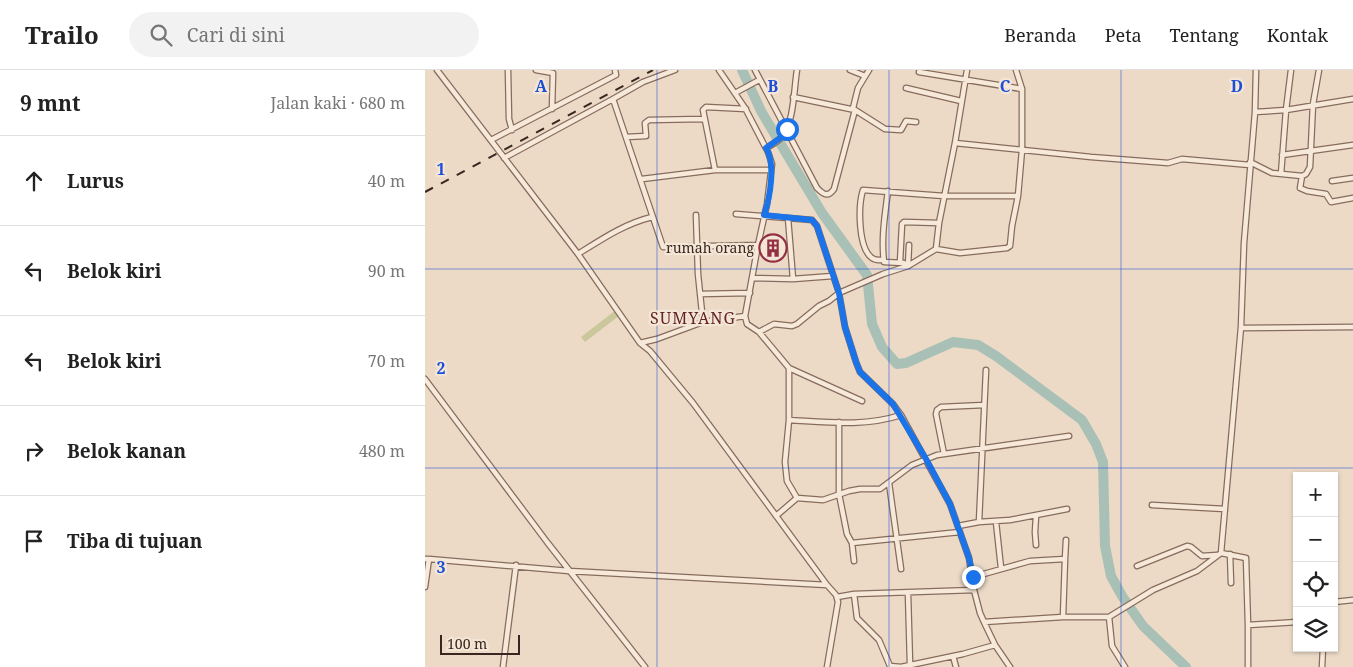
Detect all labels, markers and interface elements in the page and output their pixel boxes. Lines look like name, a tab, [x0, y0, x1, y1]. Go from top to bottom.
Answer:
search box	[129, 12, 479, 57]
text: Trailo	[25, 18, 99, 51]
icon: search	[147, 21, 175, 49]
text: Cari di sini	[187, 22, 285, 48]
text: Beranda	[1004, 23, 1077, 47]
text: Peta	[1105, 23, 1142, 47]
text: Tentang	[1170, 23, 1239, 47]
text: Kontak	[1267, 23, 1328, 47]
text: A	[535, 75, 548, 97]
text: B	[768, 75, 779, 97]
text: C	[1000, 75, 1011, 97]
text: D	[1231, 75, 1243, 97]
text: 9 mnt	[20, 89, 81, 117]
text: Jalan kaki · 680 m	[271, 92, 405, 114]
route start	[776, 118, 799, 141]
text: 1	[436, 158, 446, 180]
icon: ahead	[20, 167, 48, 195]
text: Lurus	[67, 168, 124, 194]
text: 40 m	[368, 170, 405, 192]
building icon: rumah orang	[758, 233, 788, 263]
place label: rumah orang	[666, 238, 754, 257]
icon: left	[20, 257, 48, 285]
text: Belok kiri	[67, 258, 161, 284]
text: 90 m	[368, 260, 405, 282]
district label: SUMYANG	[650, 307, 736, 329]
icon: left	[20, 347, 48, 375]
text: Belok kiri	[67, 348, 161, 374]
text: 70 m	[368, 350, 405, 372]
text: 2	[436, 357, 446, 379]
icon: right	[20, 437, 48, 465]
text: Belok kanan	[67, 438, 186, 464]
text: 480 m	[359, 440, 405, 462]
map controls	[1293, 472, 1338, 652]
button: +	[1293, 472, 1338, 517]
button: −	[1293, 517, 1338, 562]
icon: arrive	[20, 527, 48, 555]
text: Tiba di tujuan	[67, 528, 202, 554]
text: 3	[436, 556, 446, 578]
button: locate	[1293, 562, 1338, 607]
route end	[962, 566, 985, 589]
button: layers	[1293, 607, 1338, 652]
scale bar	[440, 632, 520, 655]
text: 100 m	[447, 634, 487, 653]

